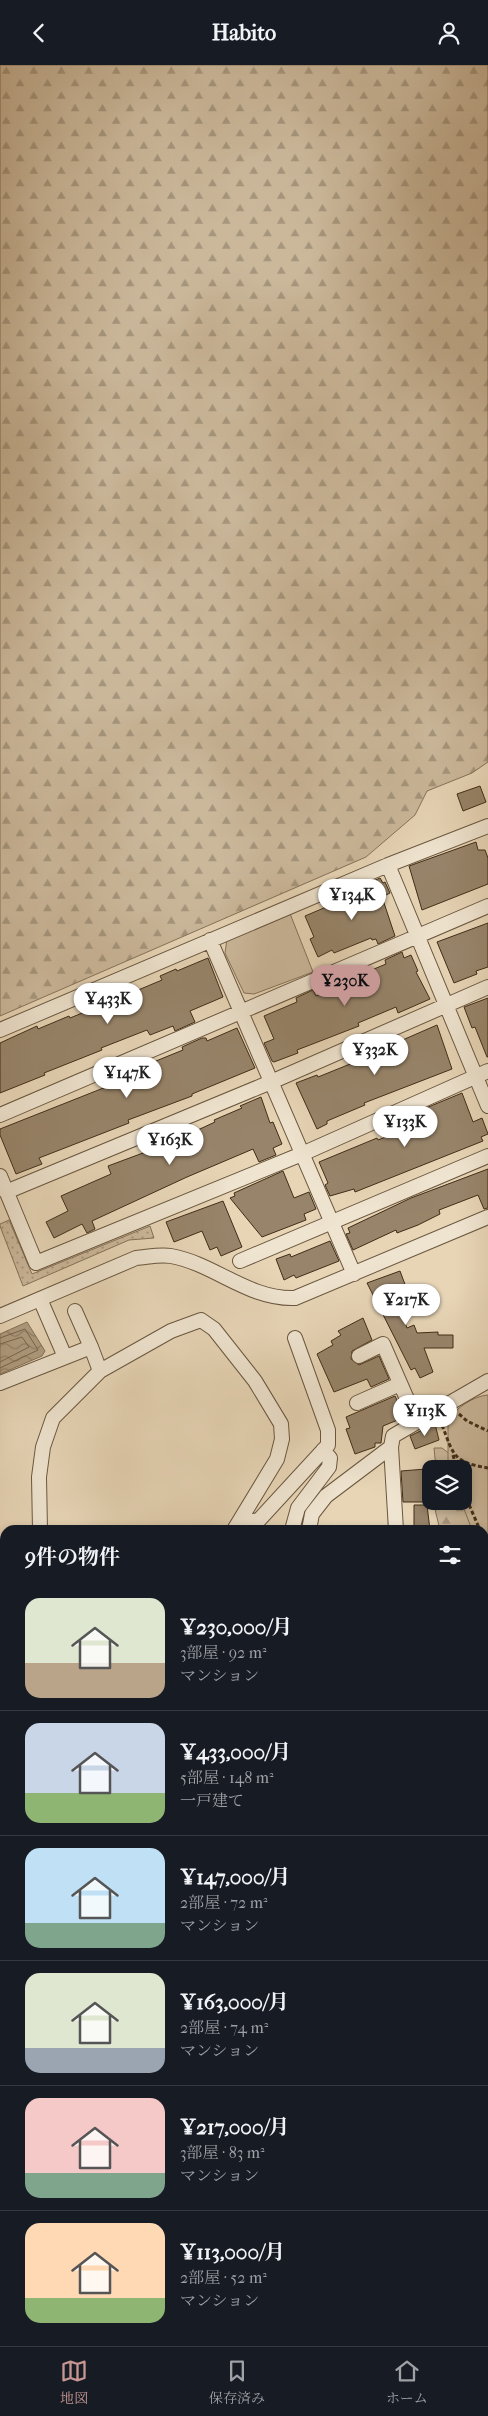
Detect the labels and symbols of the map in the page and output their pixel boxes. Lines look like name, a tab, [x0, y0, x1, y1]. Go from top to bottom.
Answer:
pin: ¥134K	[317, 879, 387, 921]
pin: ¥230K	[310, 965, 380, 1007]
pin: ¥433K	[73, 983, 143, 1025]
pin: ¥332K	[340, 1033, 410, 1076]
pin: ¥147K	[92, 1057, 162, 1099]
pin: ¥133K	[370, 1105, 440, 1148]
pin: ¥163K	[135, 1123, 205, 1166]
pin: ¥217K	[371, 1283, 441, 1326]
pin: ¥113K	[390, 1395, 460, 1437]

